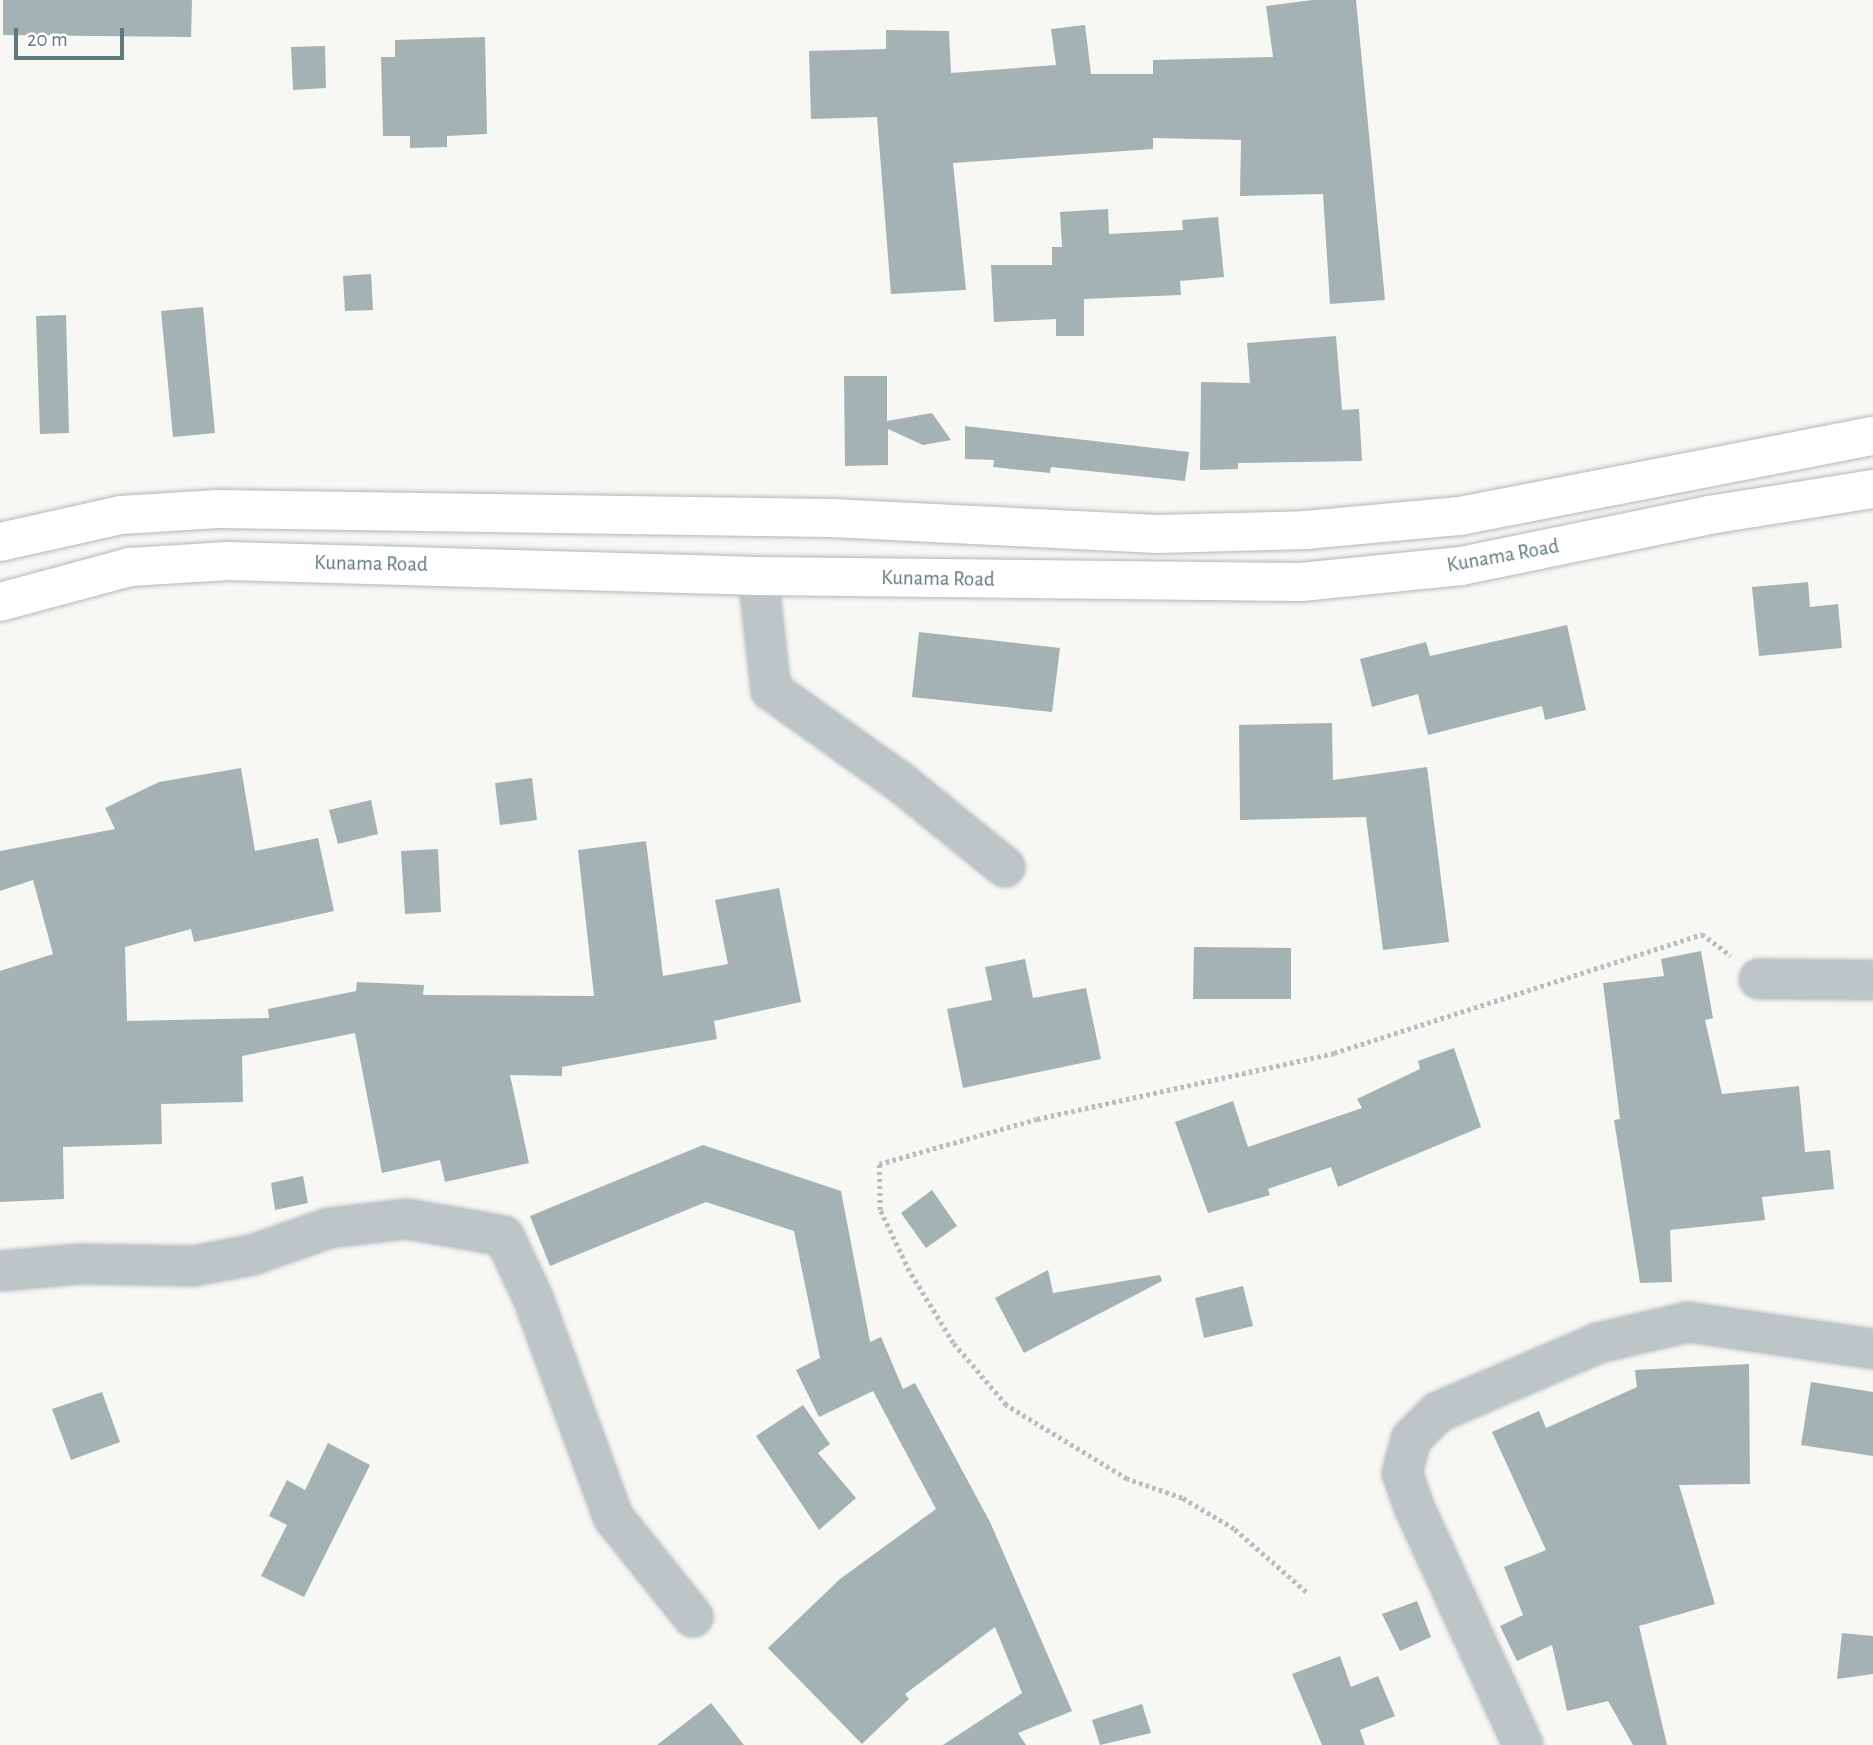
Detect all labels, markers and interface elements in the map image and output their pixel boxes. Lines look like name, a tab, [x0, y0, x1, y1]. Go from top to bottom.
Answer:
scale bar	[18, 14, 128, 58]
text: 20 m	[27, 29, 68, 50]
street label: Kunama Road	[1445, 534, 1561, 578]
street label: Kunama Road	[314, 550, 428, 578]
street label: Kunama Road	[881, 565, 995, 593]

